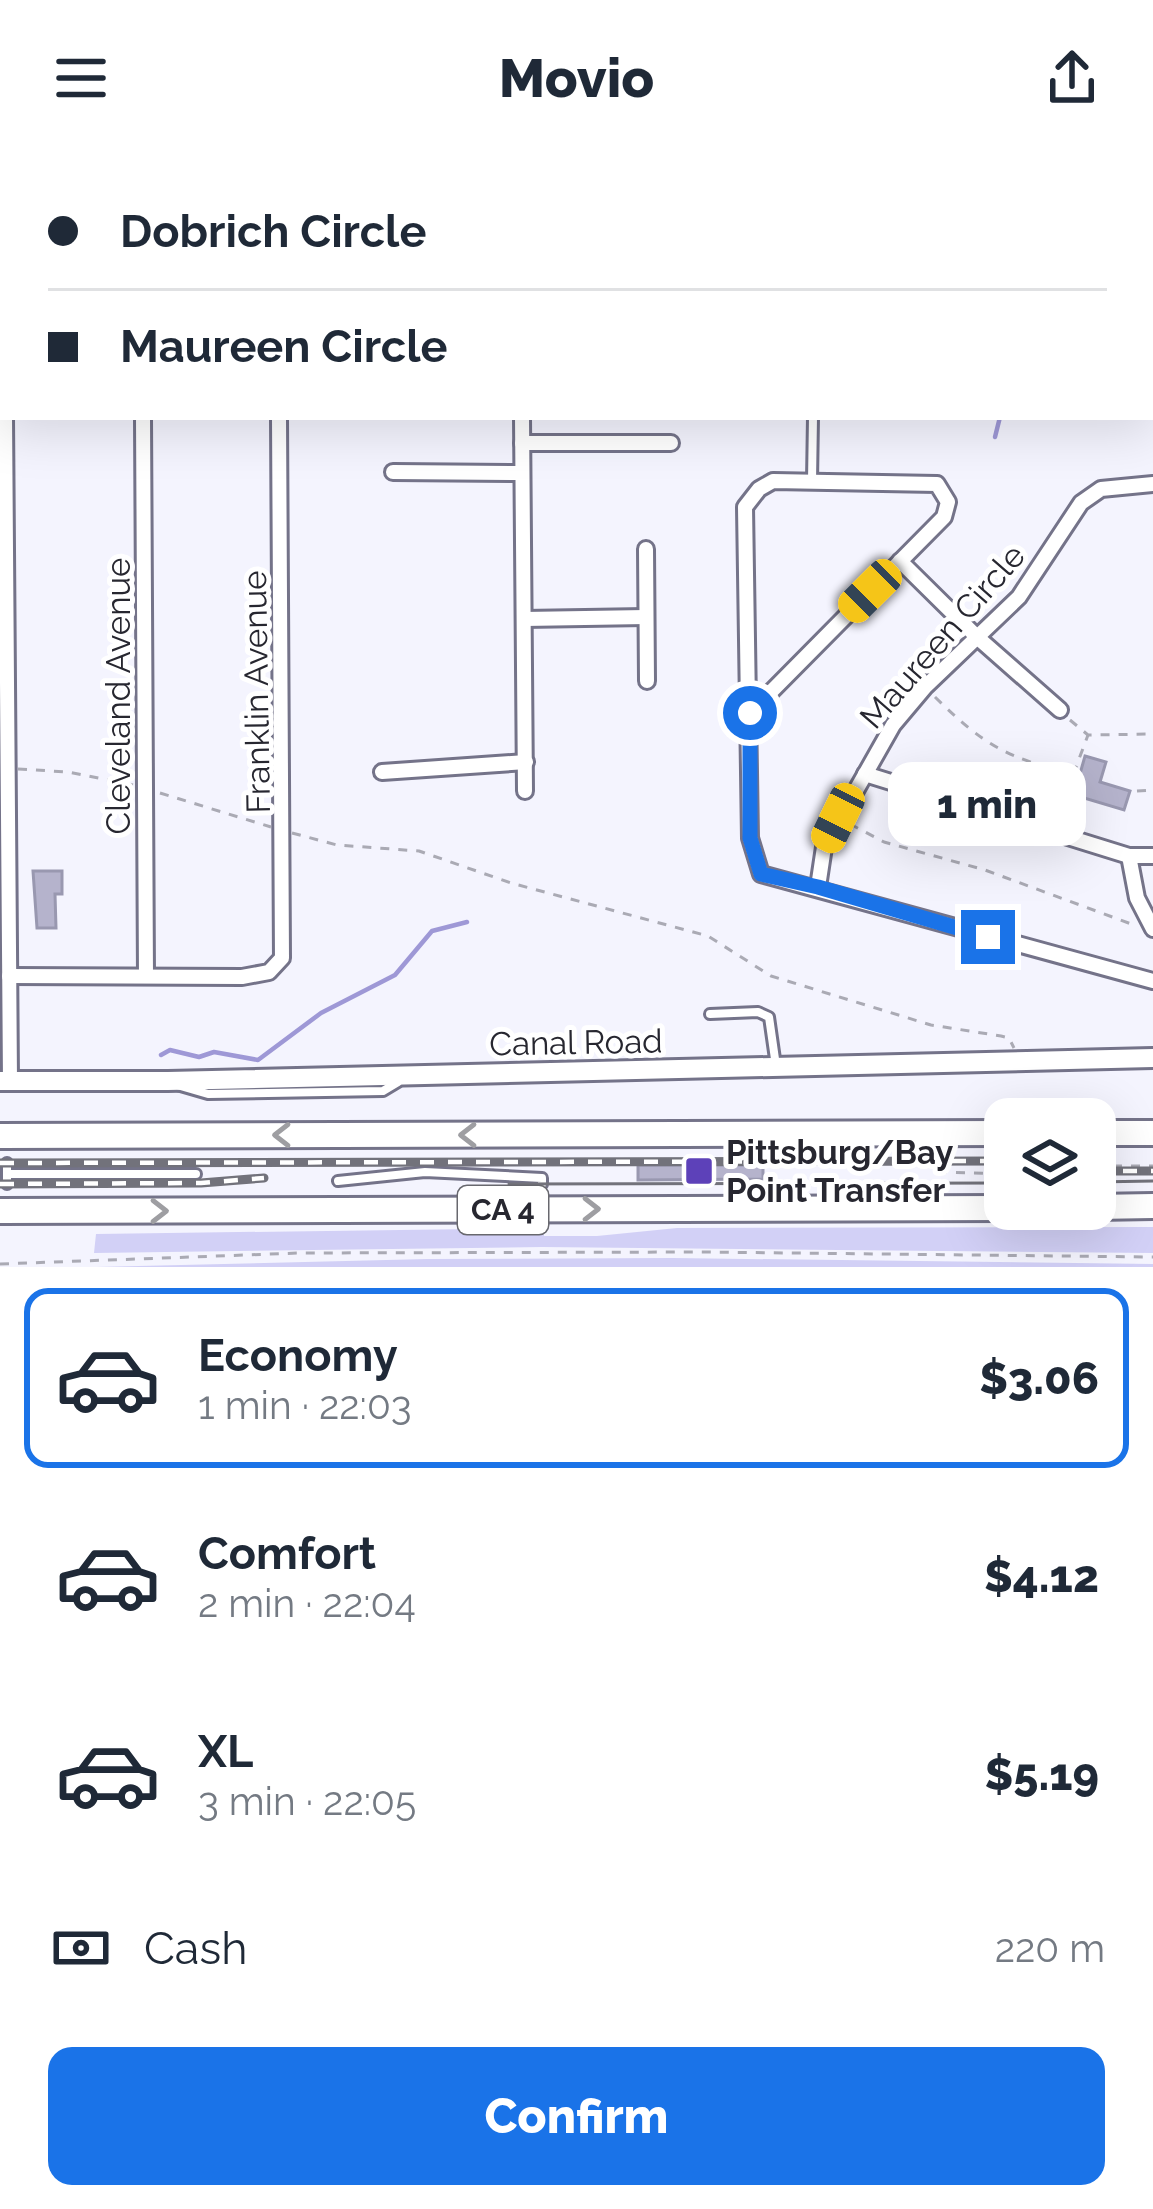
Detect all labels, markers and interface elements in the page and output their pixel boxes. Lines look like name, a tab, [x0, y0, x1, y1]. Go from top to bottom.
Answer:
icon: menu	[48, 45, 114, 111]
icon: share	[1039, 45, 1105, 111]
text: Movio	[499, 46, 654, 110]
text: Dobrich Circle	[120, 205, 426, 258]
text: Maureen Circle	[120, 320, 447, 373]
street label: Maureen Circle	[852, 536, 1033, 736]
car	[832, 553, 908, 629]
street label: Cleveland Avenue	[99, 558, 138, 834]
street label: Franklin Avenue	[235, 570, 278, 814]
route start	[723, 686, 777, 740]
callout: 1 min	[889, 763, 1087, 847]
car	[806, 778, 870, 858]
text: 1 min	[937, 781, 1037, 827]
route end	[961, 910, 1015, 964]
street label: Canal Road	[489, 1021, 663, 1064]
map controls	[984, 1098, 1116, 1230]
button: layers	[984, 1098, 1116, 1230]
one-way arrow	[272, 1122, 290, 1148]
one-way arrow	[458, 1122, 476, 1148]
place label: Pittsburg/Bay Point Transfer	[726, 1133, 953, 1210]
marker: Pittsburg/Bay Point Transfer	[683, 1155, 715, 1187]
road number: CA 4	[458, 1186, 548, 1234]
one-way arrow	[583, 1196, 601, 1222]
one-way arrow	[151, 1198, 169, 1224]
icon: car	[54, 1324, 162, 1432]
text: Economy	[198, 1329, 398, 1382]
text: $3.06	[979, 1352, 1099, 1405]
text: 1 min · 22:03	[198, 1382, 412, 1428]
icon: car	[54, 1522, 162, 1630]
text: Comfort	[198, 1527, 376, 1580]
text: $4.12	[984, 1550, 1099, 1603]
text: 2 min · 22:04	[198, 1580, 416, 1626]
icon: car	[54, 1720, 162, 1828]
text: XL	[198, 1725, 253, 1778]
text: $5.19	[984, 1748, 1099, 1801]
text: 3 min · 22:05	[198, 1778, 416, 1824]
icon: cash	[48, 1915, 114, 1981]
text: Cash	[144, 1922, 247, 1975]
text: 220 m	[995, 1925, 1105, 1971]
button: Confirm	[48, 2047, 1105, 2185]

